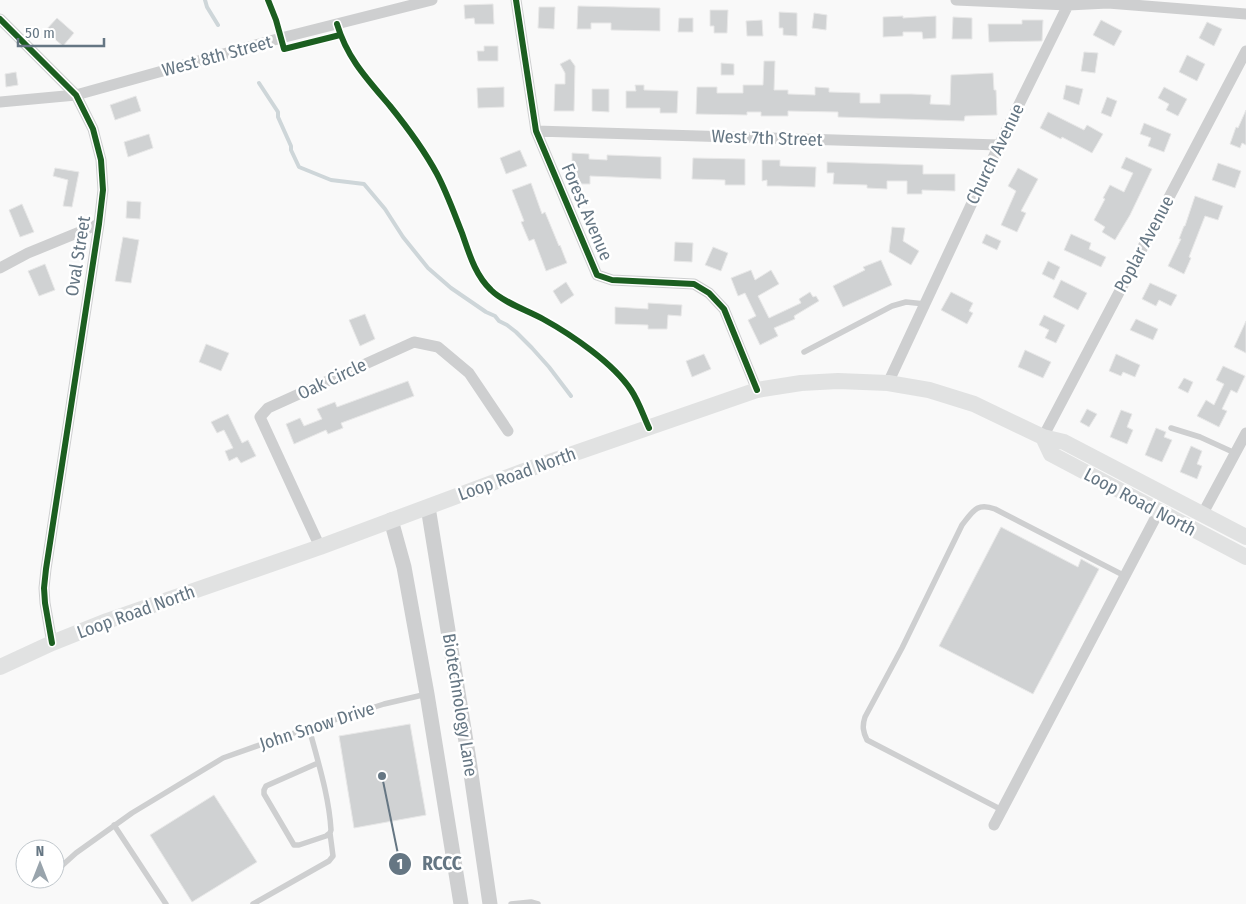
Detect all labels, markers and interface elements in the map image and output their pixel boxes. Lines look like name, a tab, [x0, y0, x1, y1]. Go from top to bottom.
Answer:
scale bar	[18, 15, 104, 47]
text: 50 m	[25, 24, 55, 42]
street label: West 8th Street	[160, 31, 274, 81]
street label: Church Avenue	[961, 100, 1029, 208]
street label: West 7th Street	[711, 125, 823, 151]
street label: Forest Avenue	[557, 160, 617, 264]
street label: Poplar Avenue	[1109, 192, 1179, 296]
street label: Oval Street	[61, 214, 95, 298]
street label: Oak Circle	[294, 354, 370, 404]
street label: Loop Road North	[455, 442, 579, 506]
street label: Loop Road North	[1080, 463, 1200, 541]
street label: Loop Road North	[74, 580, 198, 644]
street label: Biotechnology Lane	[438, 632, 482, 778]
street label: John Snow Drive	[257, 697, 377, 755]
north arrow	[15, 839, 65, 889]
text: N	[36, 843, 44, 860]
callout: RCCC	[387, 847, 472, 881]
text: RCCC	[422, 852, 462, 875]
text: 1	[397, 855, 403, 873]

